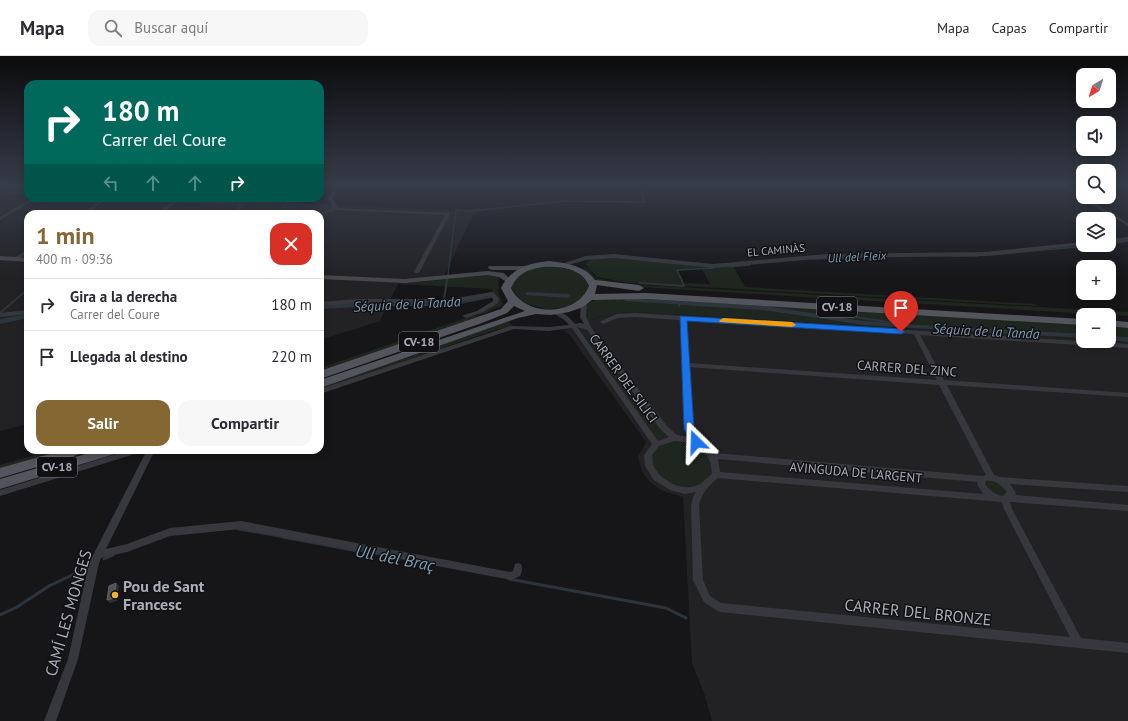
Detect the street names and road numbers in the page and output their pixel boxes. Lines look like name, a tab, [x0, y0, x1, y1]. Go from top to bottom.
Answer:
street label: EL CAMINÀS	[746, 240, 806, 260]
road number: CV-18	[817, 297, 857, 317]
street label: CARRER DEL SILICI	[586, 330, 662, 426]
road number: CV-18	[399, 332, 439, 352]
street label: CARRER DEL ZINC	[856, 357, 958, 380]
road number: CV-18	[37, 457, 77, 477]
street label: AVINGUDA DE L'ARGENT	[789, 458, 923, 487]
street label: CAMÍ LES MONGES	[40, 548, 96, 678]
street label: CARRER DEL BRONZE	[844, 594, 992, 630]

